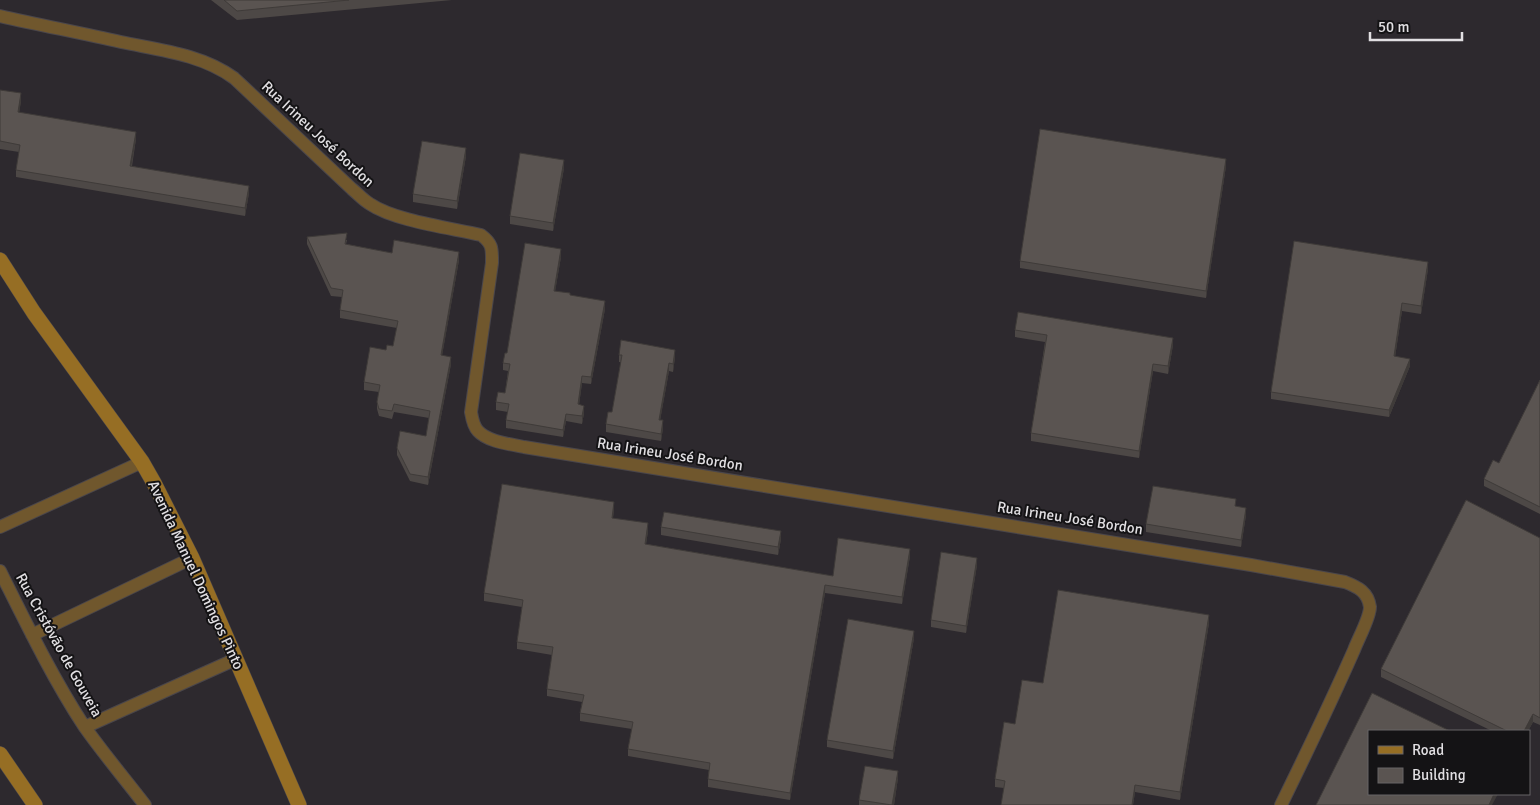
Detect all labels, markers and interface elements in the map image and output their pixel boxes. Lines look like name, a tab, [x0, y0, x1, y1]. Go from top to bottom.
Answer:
scale bar	[1370, 10, 1462, 42]
text: 50 m	[1378, 18, 1409, 36]
street label: Rua Irineu José Bordon	[258, 77, 378, 191]
street label: Rua Irineu José Bordon	[596, 434, 744, 474]
street label: Avenida Manuel Domingos Pinto	[144, 478, 248, 673]
street label: Rua Irineu José Bordon	[996, 498, 1144, 538]
street label: Rua Cristóvão de Gouveia	[12, 570, 106, 720]
legend	[1368, 730, 1530, 795]
text: Road	[1412, 741, 1444, 759]
text: Building	[1412, 766, 1466, 784]

